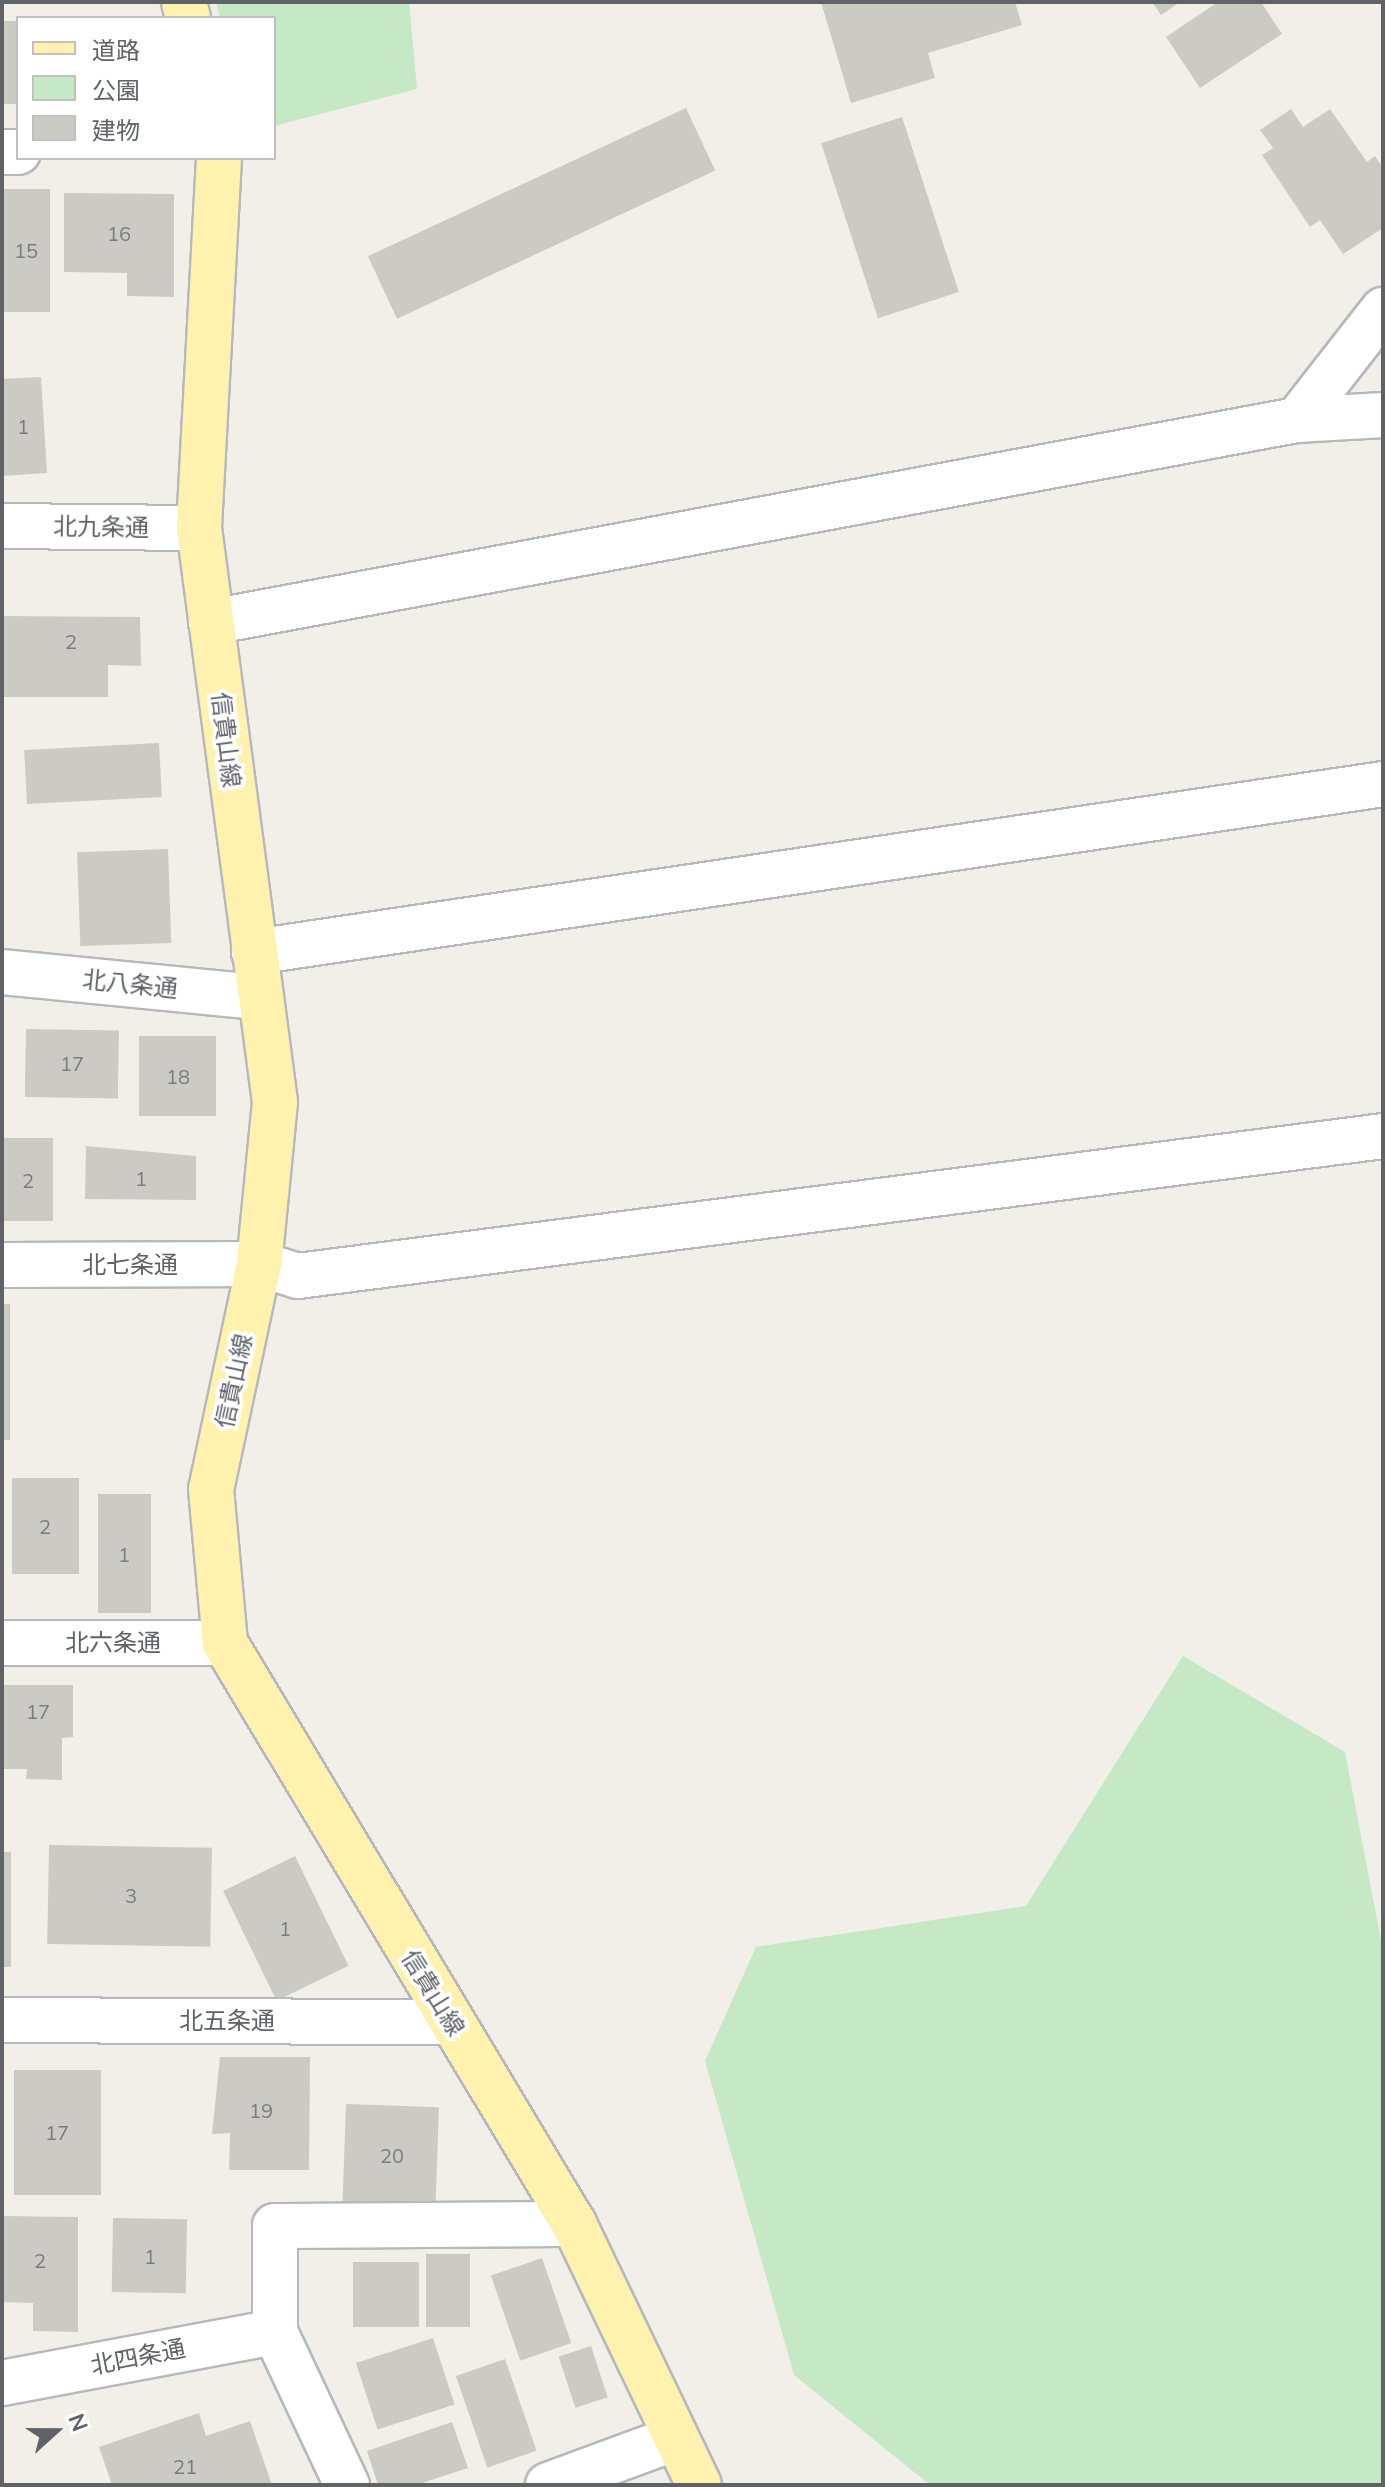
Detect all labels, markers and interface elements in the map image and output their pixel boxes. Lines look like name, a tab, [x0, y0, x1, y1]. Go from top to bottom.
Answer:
legend	[16, 16, 276, 160]
text: 道路	[92, 35, 140, 65]
text: 公園	[92, 75, 140, 105]
text: 建物	[92, 115, 140, 145]
house number: 16	[107, 221, 131, 245]
house number: 15	[14, 238, 38, 262]
house number: 1	[17, 414, 29, 438]
street label: 北九条通	[53, 512, 149, 542]
house number: 2	[65, 629, 77, 653]
street label: 信貴山線	[206, 691, 246, 789]
street label: 北八条通	[81, 965, 179, 1003]
house number: 17	[60, 1051, 84, 1075]
house number: 18	[166, 1064, 190, 1088]
house number: 1	[135, 1166, 147, 1190]
house number: 2	[22, 1168, 34, 1192]
street label: 北七条通	[82, 1251, 178, 1279]
street label: 信貴山線	[210, 1331, 258, 1431]
house number: 2	[39, 1514, 51, 1538]
house number: 1	[118, 1542, 130, 1566]
street label: 北六条通	[65, 1629, 161, 1657]
house number: 17	[26, 1699, 50, 1723]
house number: 3	[125, 1883, 137, 1907]
house number: 1	[279, 1916, 291, 1940]
street label: 信貴山線	[395, 1945, 471, 2041]
street label: 北五条通	[179, 2007, 275, 2035]
house number: 19	[249, 2098, 273, 2122]
house number: 17	[45, 2120, 69, 2144]
house number: 20	[380, 2143, 404, 2167]
house number: 1	[144, 2244, 156, 2268]
house number: 2	[34, 2248, 46, 2272]
street label: 北四条通	[88, 2334, 188, 2380]
north arrow	[16, 2391, 96, 2471]
text: N	[62, 2410, 94, 2435]
house number: 21	[173, 2454, 197, 2478]

